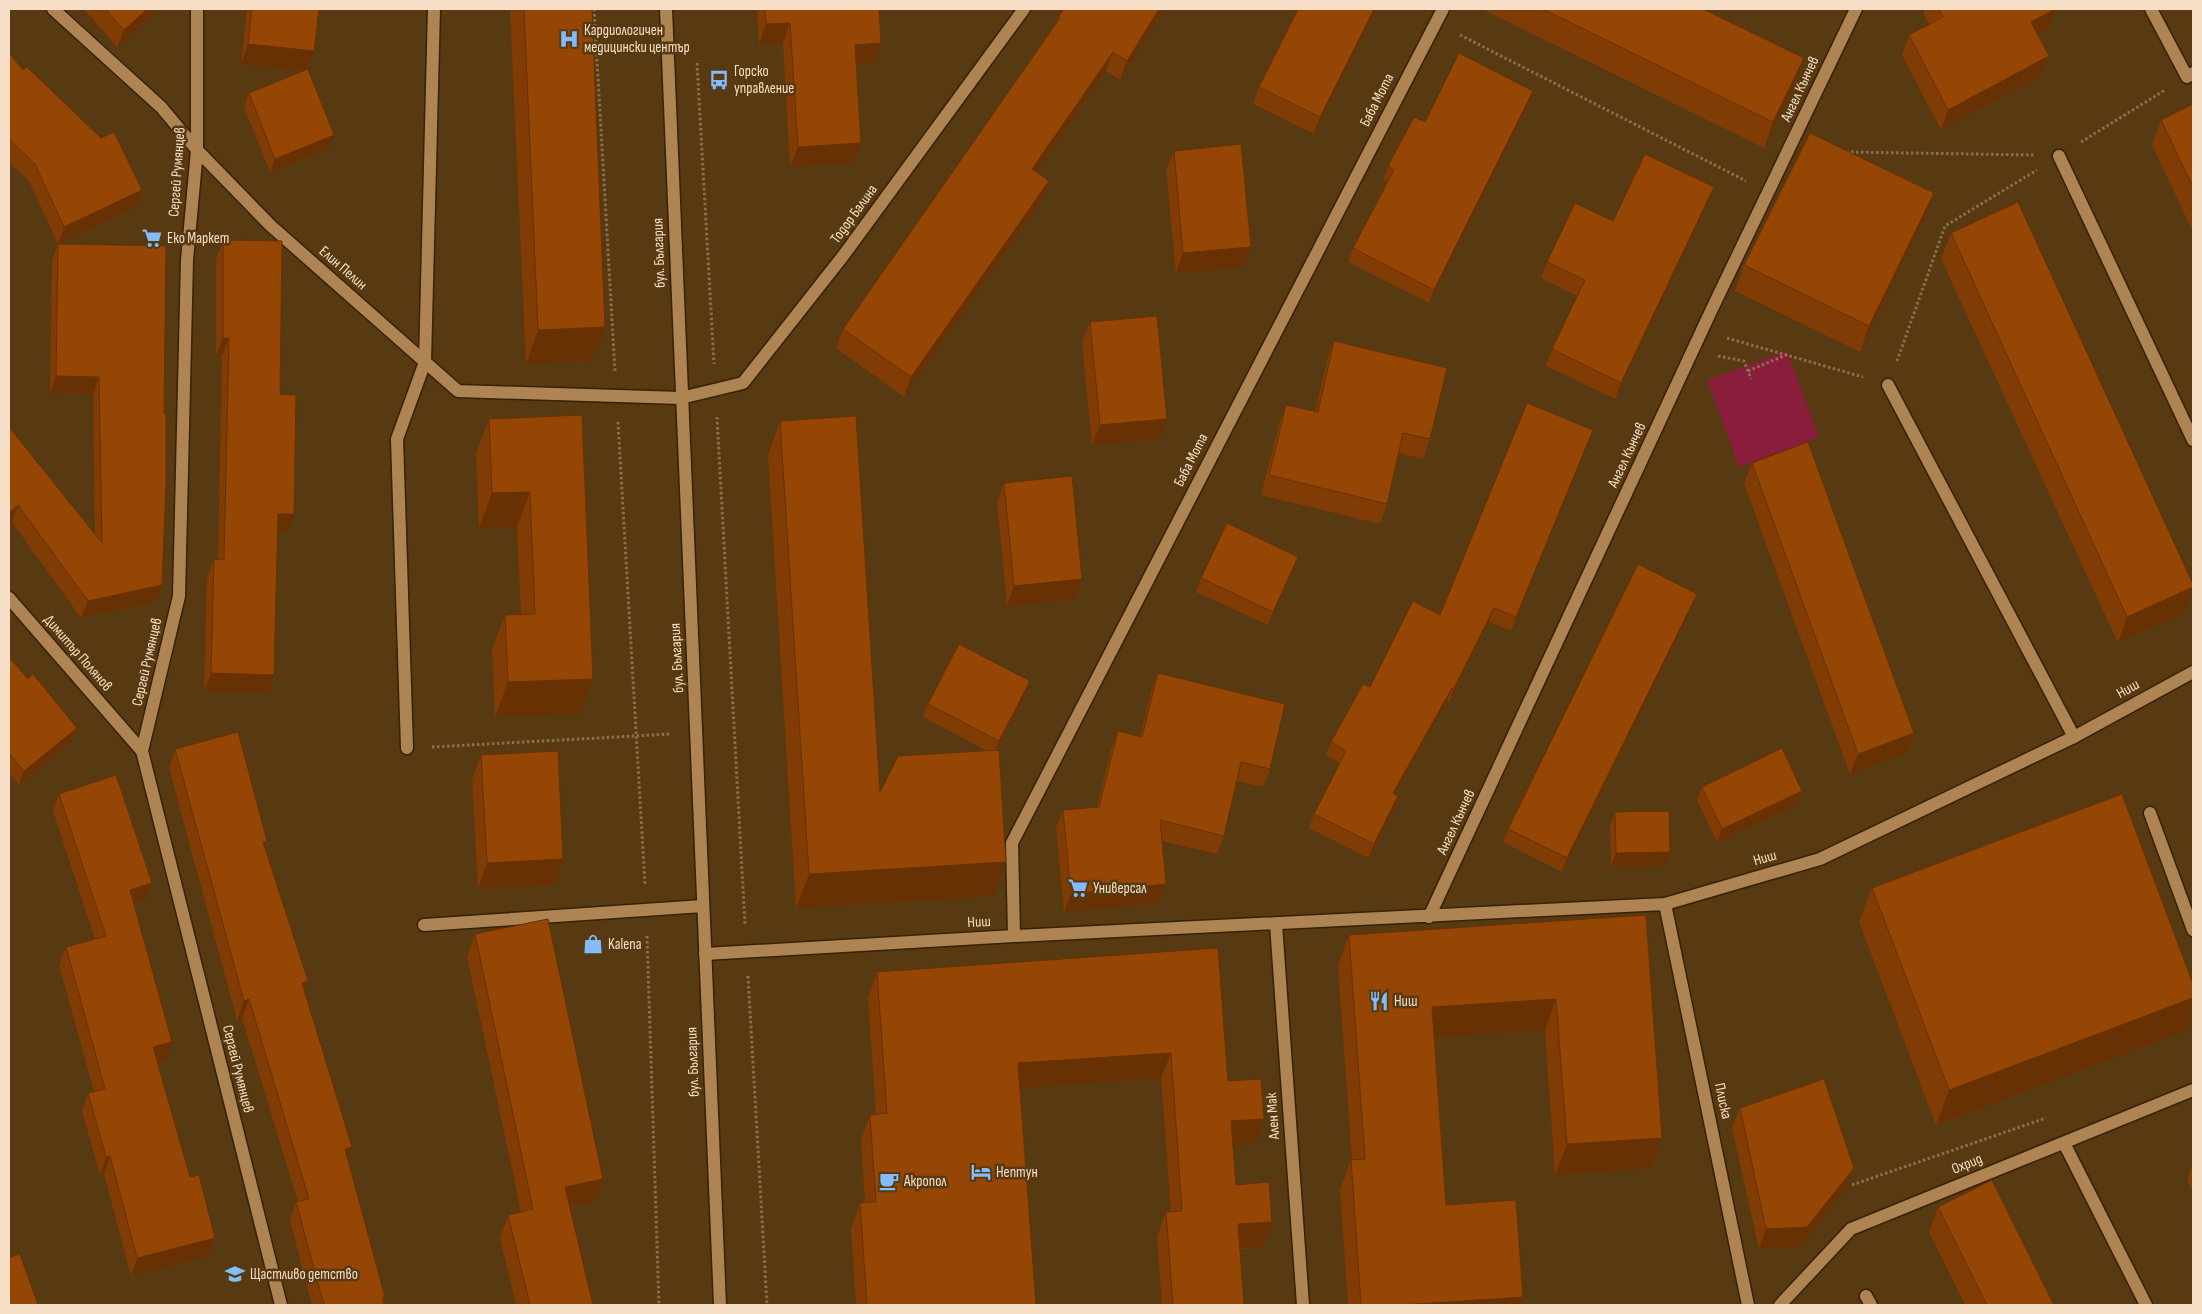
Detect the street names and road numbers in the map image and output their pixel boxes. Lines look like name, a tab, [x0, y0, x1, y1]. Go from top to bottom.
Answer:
street label: Ангел Кънчев	[1776, 53, 1823, 126]
street label: Баба Мота	[1356, 70, 1399, 130]
street label: Сергей Румянцев	[164, 127, 190, 217]
street label: Тодор Балина	[826, 181, 882, 247]
street label: бул. България	[648, 218, 670, 288]
street label: Елин Пелин	[315, 242, 371, 294]
street label: Ангел Кънчев	[1603, 419, 1650, 492]
street label: Баба Мота	[1170, 430, 1213, 490]
street label: Димитър Полянов	[40, 611, 116, 695]
street label: Сергей Румянцев	[128, 616, 166, 708]
street label: бул. България	[666, 622, 688, 693]
street label: Ниш	[2113, 675, 2143, 703]
street label: Ангел Кънчев	[1432, 786, 1479, 859]
street label: Ниш	[1751, 846, 1779, 870]
street label: Ниш	[967, 912, 991, 932]
street label: Сергей Румянцев	[218, 1023, 258, 1115]
street label: бул. България	[682, 1027, 704, 1097]
street label: Плиска	[1710, 1081, 1736, 1121]
street label: Ален Мак	[1262, 1092, 1284, 1141]
street label: Охрид	[1949, 1149, 1985, 1179]

